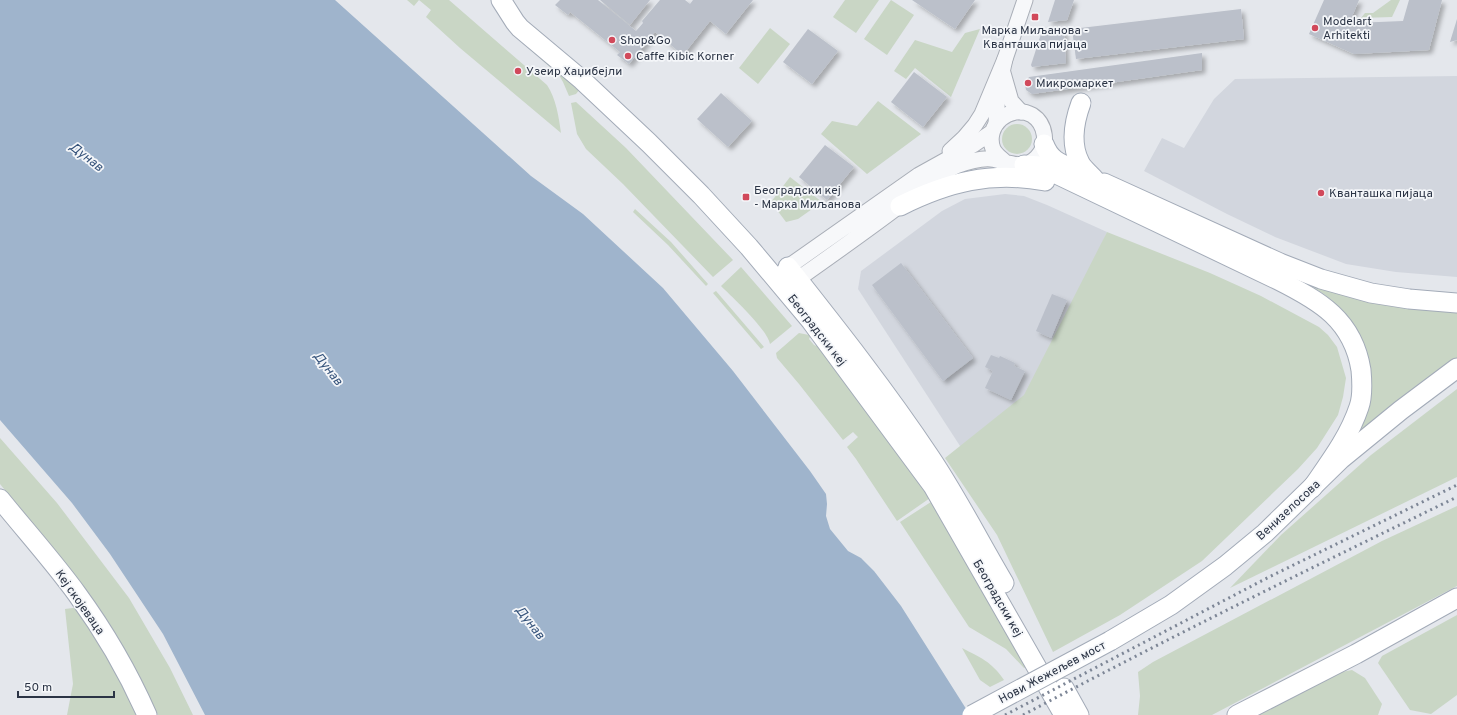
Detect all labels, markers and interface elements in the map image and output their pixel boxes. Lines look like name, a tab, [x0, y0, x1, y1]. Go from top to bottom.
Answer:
marker: Марка Миљанова - Кванташка пијаца	[1030, 12, 1040, 22]
place label: Modelart Arhitekti	[1323, 14, 1372, 44]
place label: Марка Миљанова - Кванташка пијаца	[982, 23, 1088, 53]
marker: Modelart Arhitekti	[1310, 23, 1320, 33]
place label: Shop&Go	[620, 33, 671, 49]
marker: Shop&Go	[607, 35, 617, 45]
place label: Caffe Kibic Korner	[636, 49, 734, 65]
marker: Caffe Kibic Korner	[623, 51, 633, 61]
place label: Узеир Хаџибејли	[526, 64, 622, 80]
marker: Узеир Хаџибејли	[513, 66, 523, 76]
place label: Микромаркет	[1036, 76, 1114, 92]
marker: Микромаркет	[1023, 78, 1033, 88]
water label: Дунав	[66, 139, 107, 176]
place label: Београдски кеј - Марка Миљанова	[754, 183, 861, 213]
place label: Кванташка пијаца	[1329, 186, 1433, 202]
marker: Кванташка пијаца	[1316, 188, 1326, 198]
marker: Београдски кеј - Марка Миљанова	[741, 192, 751, 202]
street label: Београдски кеј	[783, 291, 849, 370]
water label: Дунав	[309, 349, 346, 390]
street label: Венизелосова	[1253, 477, 1324, 544]
street label: Београдски кеј	[969, 557, 1026, 640]
street label: Кеј скојеваца	[51, 567, 108, 638]
water label: Дунав	[511, 603, 548, 644]
street label: Нови Жежељев мост	[996, 638, 1109, 708]
scale bar	[18, 673, 114, 699]
text: 50 m	[24, 680, 52, 696]

